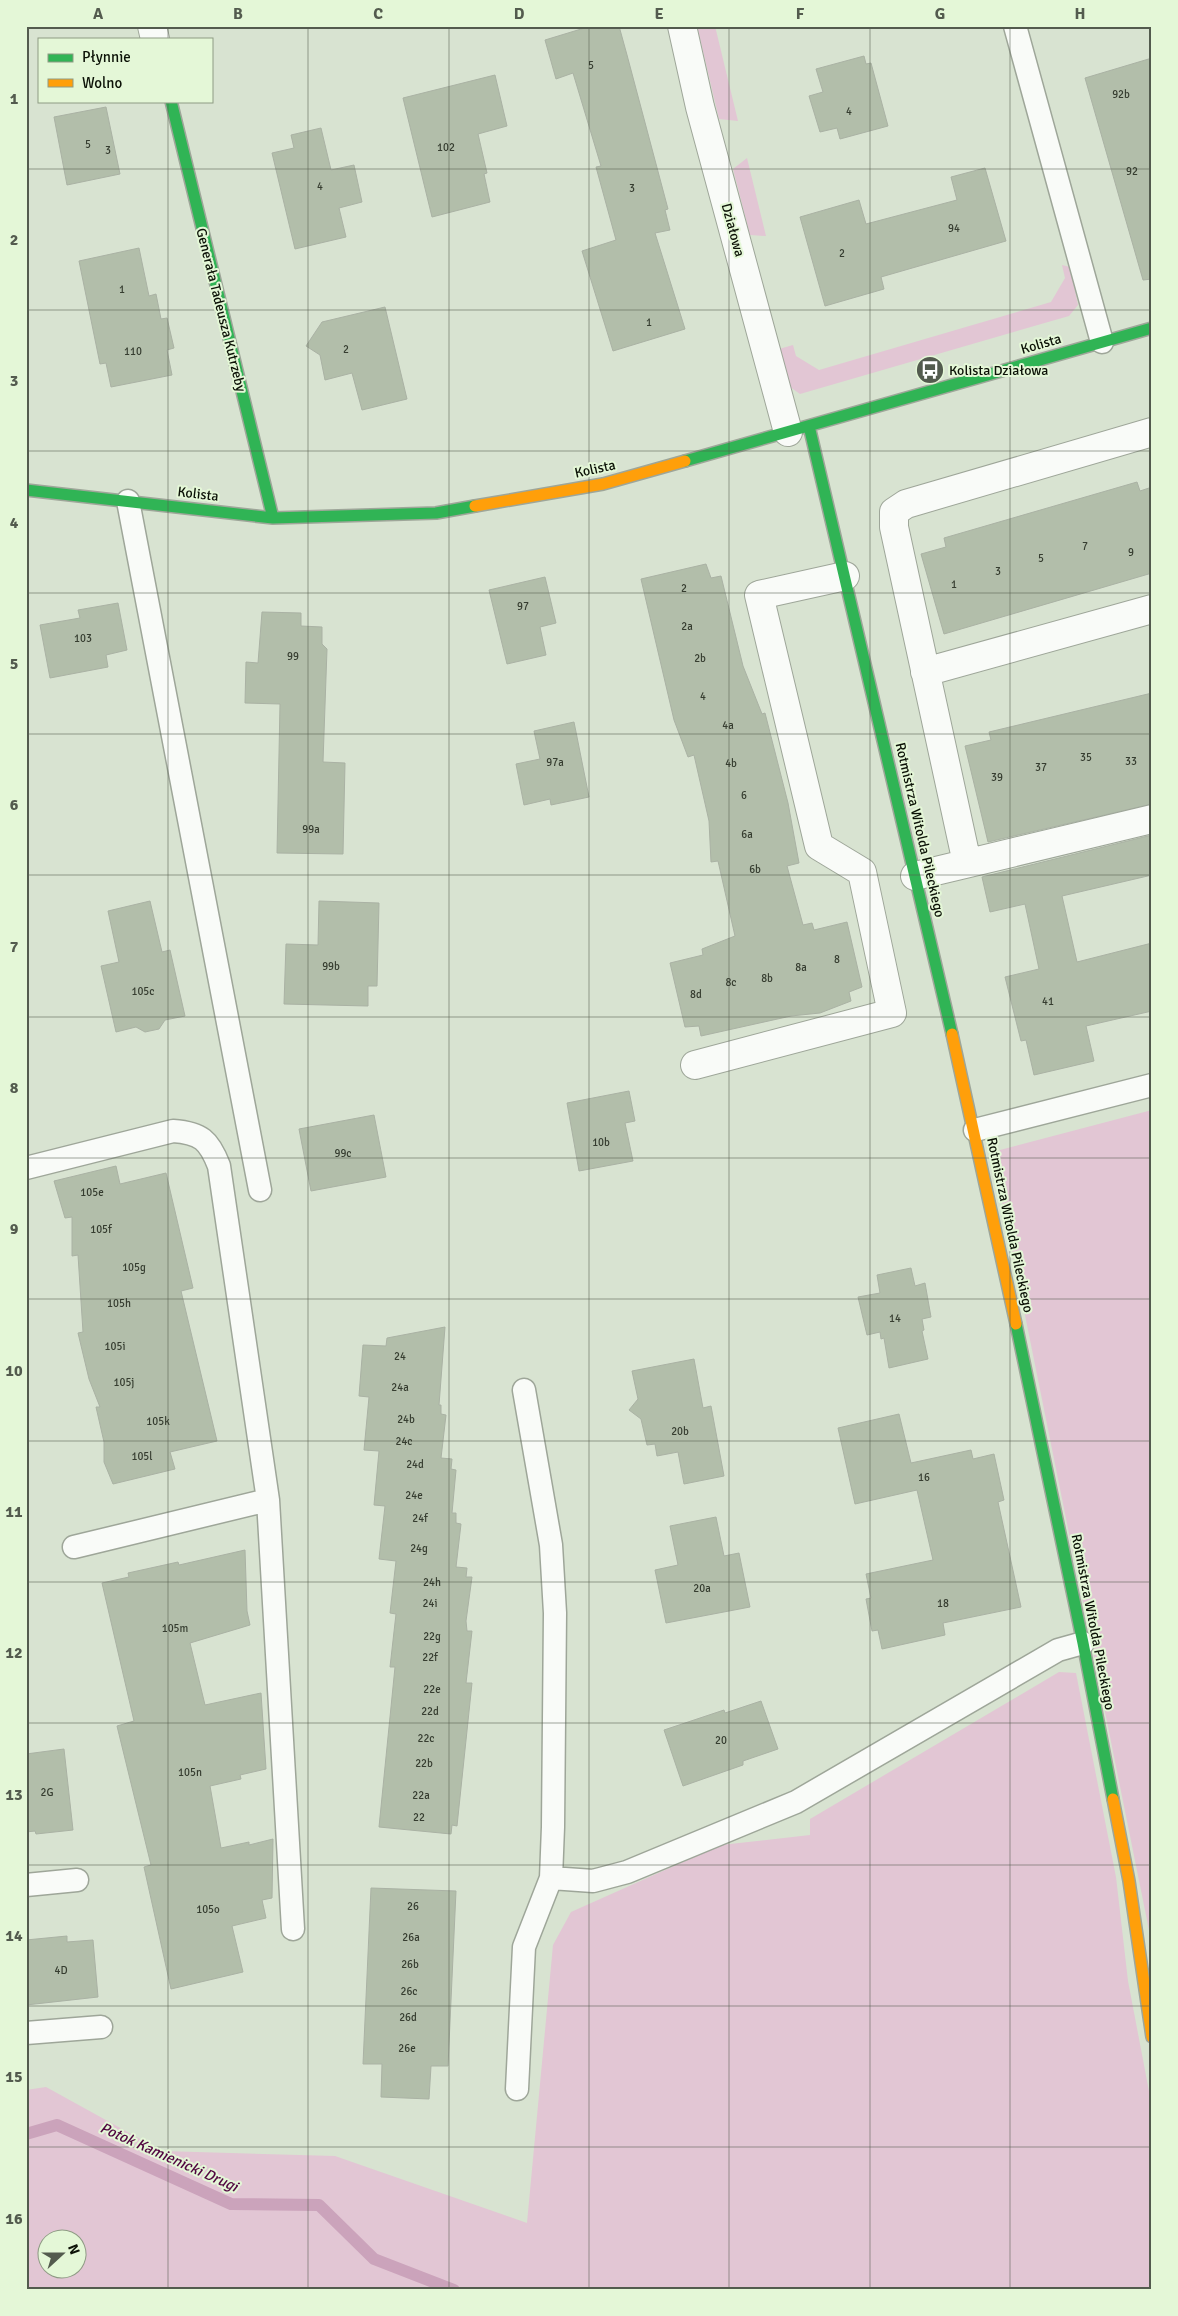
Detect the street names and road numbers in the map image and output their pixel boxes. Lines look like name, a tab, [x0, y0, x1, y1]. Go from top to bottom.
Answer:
street label: Działowa	[718, 201, 748, 259]
street label: Generała Tadeusza Kutrzeby	[192, 226, 250, 394]
street label: Kolista	[1019, 330, 1063, 358]
street label: Kolista	[573, 456, 617, 482]
street label: Kolista	[176, 483, 220, 505]
street label: Rotmistrza Witolda Pileckiego	[892, 741, 948, 919]
street label: Rotmistrza Witolda Pileckiego	[983, 1136, 1037, 1314]
street label: Rotmistrza Witolda Pileckiego	[1068, 1533, 1118, 1711]

